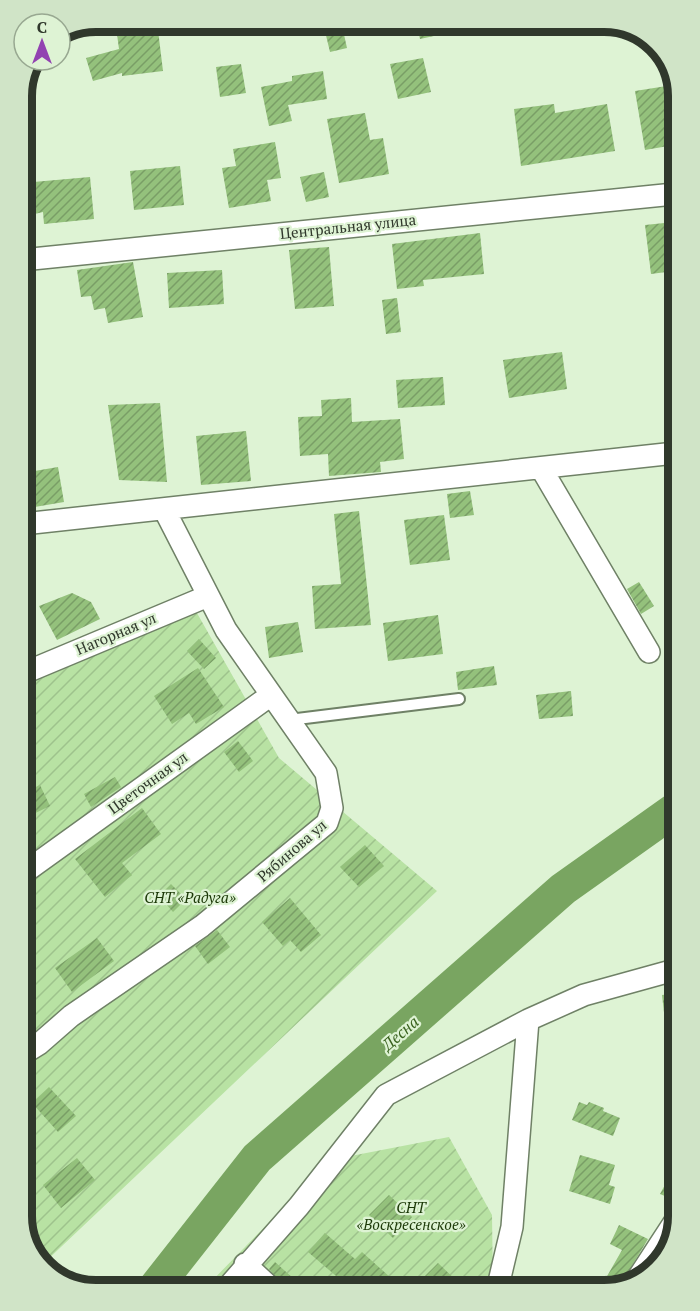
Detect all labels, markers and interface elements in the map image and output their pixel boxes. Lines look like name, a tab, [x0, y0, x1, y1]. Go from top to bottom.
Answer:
north arrow	[12, 12, 72, 72]
text: С	[37, 16, 47, 38]
street label: Центральная улица	[279, 209, 417, 243]
street label: Нагорная ул	[72, 607, 159, 659]
street label: Цветочная ул	[104, 746, 191, 818]
street label: Рябинова ул	[252, 815, 330, 886]
park label: СНТ «Радуга»	[144, 887, 236, 907]
water label: Десна	[376, 1011, 423, 1056]
park label: СНТ «Воскресенское»	[356, 1197, 466, 1234]

